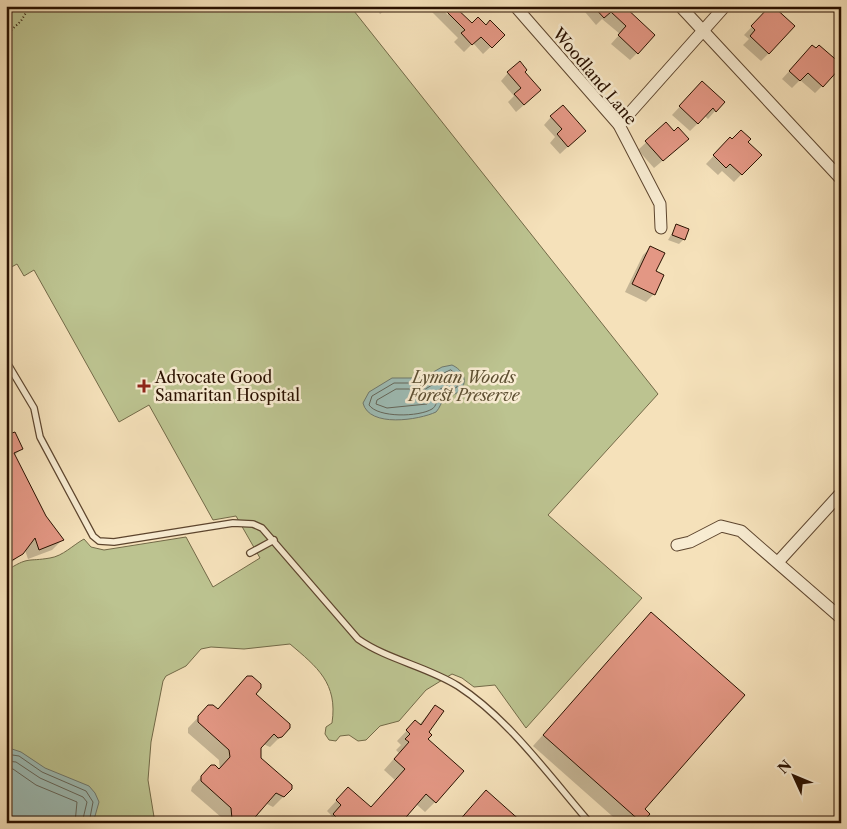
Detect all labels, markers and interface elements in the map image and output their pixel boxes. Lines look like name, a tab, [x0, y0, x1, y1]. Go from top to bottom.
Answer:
street label: Woodland Lane	[548, 23, 641, 129]
place label: Advocate Good Samaritan Hospital	[154, 367, 300, 405]
park label: Lyman Woods Forest Preserve	[407, 367, 521, 405]
marker: Advocate Good Samaritan Hospital	[137, 379, 151, 393]
north arrow	[770, 752, 820, 802]
text: N	[774, 756, 795, 778]

